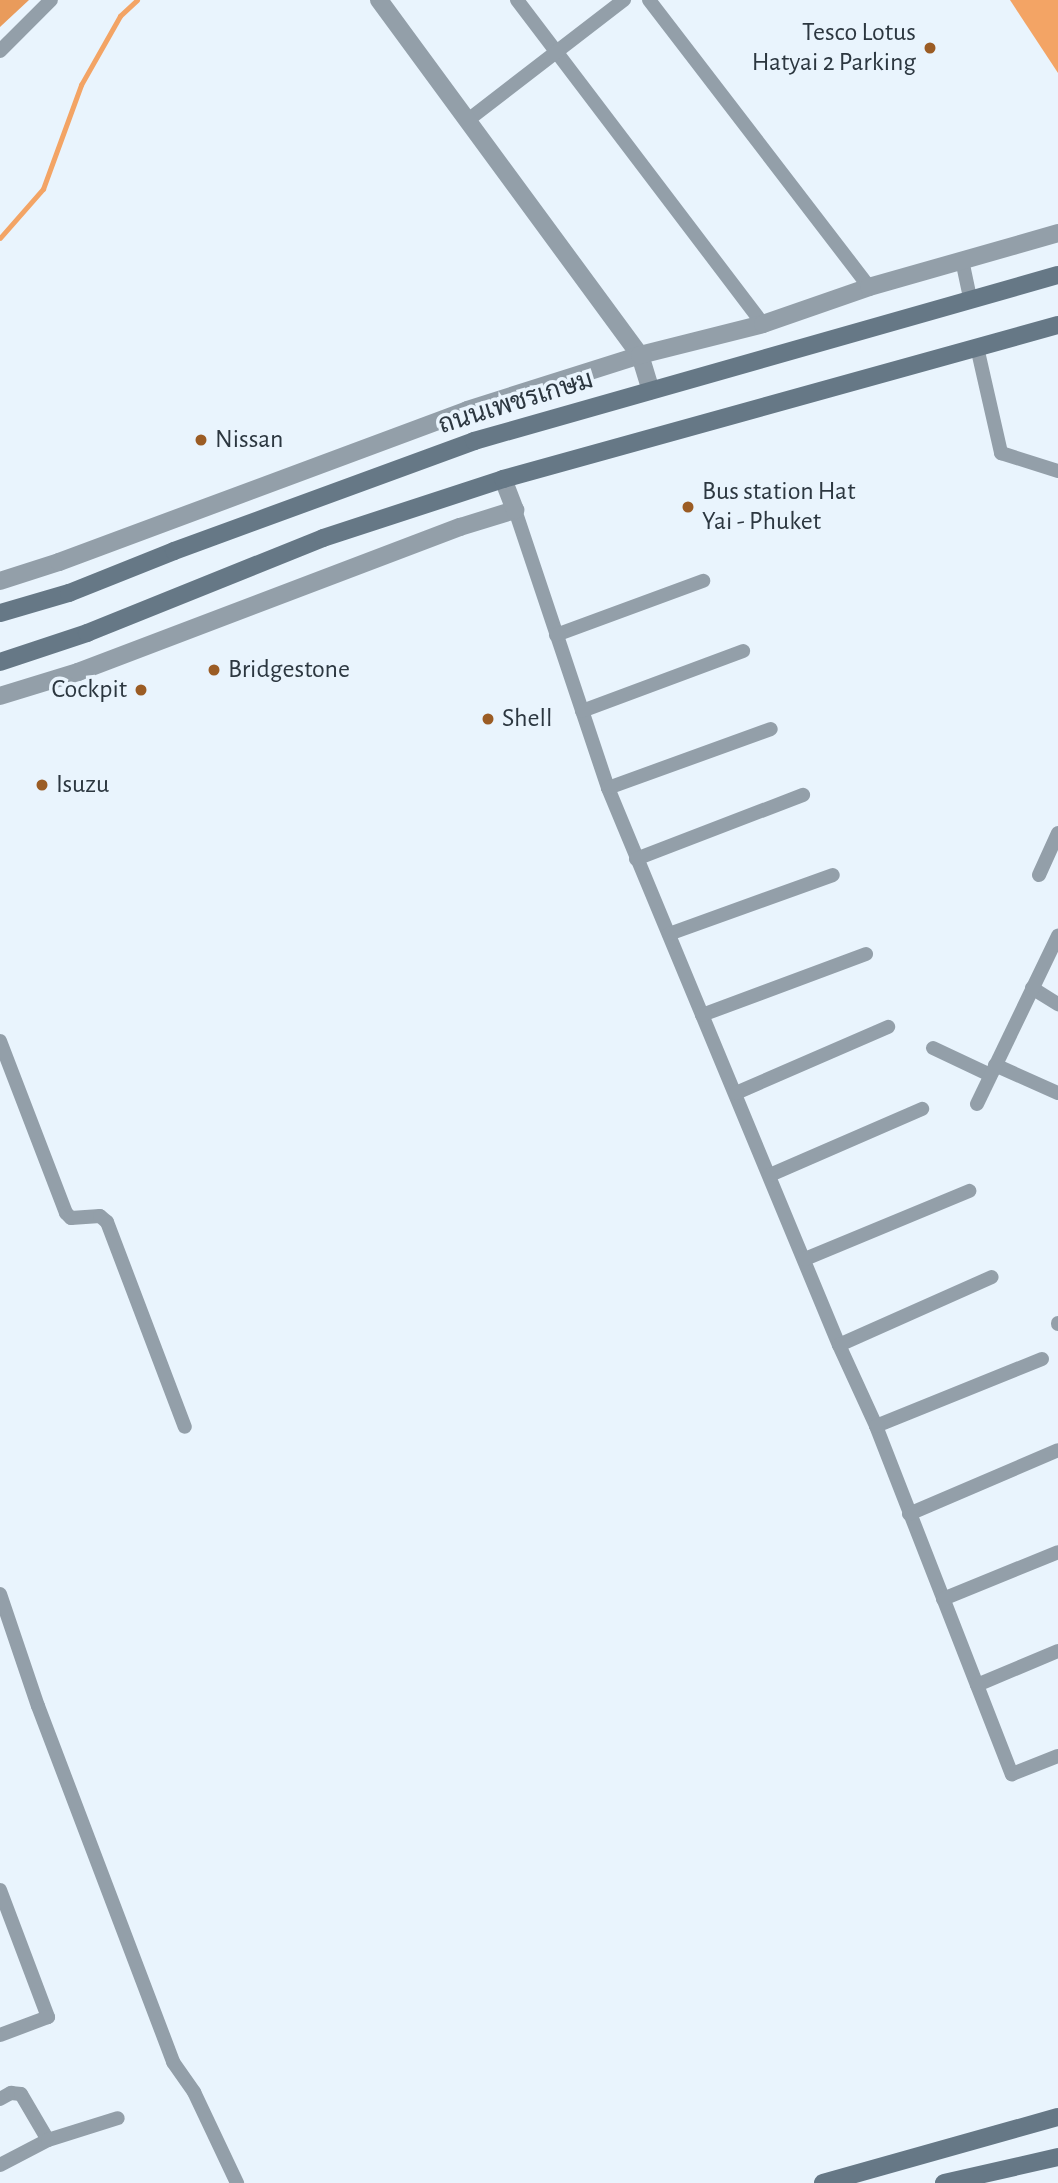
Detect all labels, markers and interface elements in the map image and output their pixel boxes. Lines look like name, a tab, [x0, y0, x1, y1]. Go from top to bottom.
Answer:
place label: Tesco Lotus Hatyai 2 Parking	[752, 17, 916, 78]
marker: Tesco Lotus Hatyai 2 Parking	[922, 40, 938, 56]
street label: ถนนเพชรเกษม	[435, 365, 597, 441]
place label: Nissan	[215, 424, 283, 456]
marker: Nissan	[193, 432, 209, 448]
place label: Bus station Hat Yai - Phuket	[702, 476, 855, 538]
marker: Bus station Hat Yai - Phuket	[680, 499, 696, 515]
place label: Bridgestone	[228, 654, 350, 686]
marker: Bridgestone	[206, 662, 222, 678]
place label: Cockpit	[52, 674, 127, 706]
marker: Cockpit	[133, 682, 149, 698]
place label: Shell	[502, 703, 552, 735]
marker: Shell	[480, 711, 496, 727]
place label: Isuzu	[56, 769, 109, 801]
marker: Isuzu	[34, 777, 50, 793]

